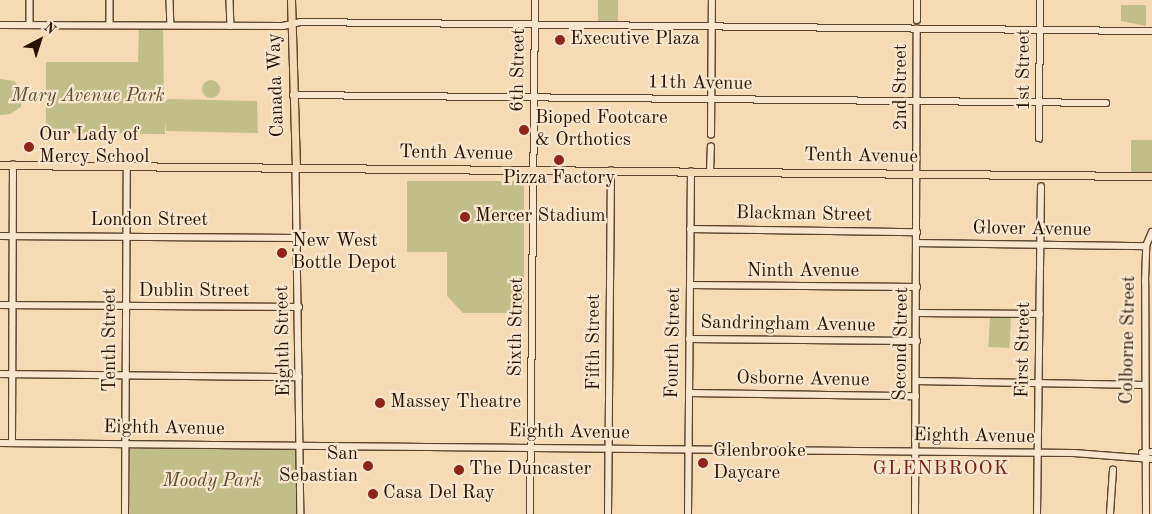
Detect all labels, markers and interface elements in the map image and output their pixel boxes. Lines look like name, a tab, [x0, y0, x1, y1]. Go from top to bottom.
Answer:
north arrow	[15, 15, 65, 65]
text: N	[41, 20, 58, 37]
street label: 6th Street	[507, 28, 531, 112]
place label: Executive Plaza	[570, 29, 700, 51]
street label: 1st Street	[1014, 29, 1036, 111]
street label: Canada Way	[264, 32, 290, 138]
marker: Executive Plaza	[554, 34, 566, 46]
street label: 2nd Street	[891, 44, 913, 130]
street label: 11th Avenue	[647, 72, 753, 96]
park label: Mary Avenue Park	[11, 86, 165, 108]
place label: Bioped Footcare & Orthotics	[535, 108, 668, 152]
marker: Bioped Footcare & Orthotics	[517, 123, 531, 137]
place label: Our Lady of Mercy School	[39, 125, 150, 169]
marker: Our Lady of Mercy School	[23, 141, 35, 153]
street label: Tenth Avenue	[399, 142, 513, 166]
street label: Tenth Avenue	[804, 145, 918, 169]
marker: Pizza Factory	[553, 154, 565, 166]
place label: Pizza Factory	[503, 168, 615, 190]
street label: Blackman Street	[736, 202, 872, 228]
place label: Mercer Stadium	[475, 206, 606, 228]
street label: London Street	[90, 210, 208, 232]
marker: Mercer Stadium	[459, 211, 471, 223]
street label: Glover Avenue	[972, 218, 1092, 242]
place label: New West Bottle Depot	[292, 231, 396, 275]
marker: New West Bottle Depot	[276, 247, 288, 259]
street label: Ninth Avenue	[747, 261, 859, 283]
street label: Colborne Street	[1116, 275, 1142, 405]
street label: Sixth Street	[505, 277, 529, 377]
street label: Dublin Street	[139, 281, 249, 303]
street label: Eighth Street	[272, 285, 296, 397]
street label: Fourth Street	[662, 287, 686, 399]
street label: Second Street	[890, 287, 914, 401]
street label: Tenth Street	[100, 288, 122, 392]
street label: Fifth Street	[584, 294, 606, 390]
street label: First Street	[1012, 302, 1036, 398]
street label: Sandringham Avenue	[700, 312, 876, 338]
street label: Osborne Avenue	[736, 367, 870, 393]
place label: Massey Theatre	[390, 392, 521, 414]
marker: Massey Theatre	[374, 397, 386, 409]
street label: Eighth Avenue	[103, 417, 225, 441]
street label: Eighth Avenue	[508, 421, 630, 445]
street label: Eighth Avenue	[913, 425, 1035, 449]
place label: Glenbrooke Daycare	[713, 441, 806, 485]
place label: San Sebastian	[279, 444, 358, 488]
marker: Glenbrooke Daycare	[697, 457, 709, 469]
district label: GLENBROOK	[871, 457, 1011, 481]
place label: The Duncaster	[469, 459, 591, 481]
marker: San Sebastian	[362, 460, 374, 472]
marker: The Duncaster	[453, 464, 465, 476]
park label: Moody Park	[163, 471, 261, 493]
place label: Casa Del Ray	[383, 483, 495, 505]
marker: Casa Del Ray	[367, 488, 379, 500]

